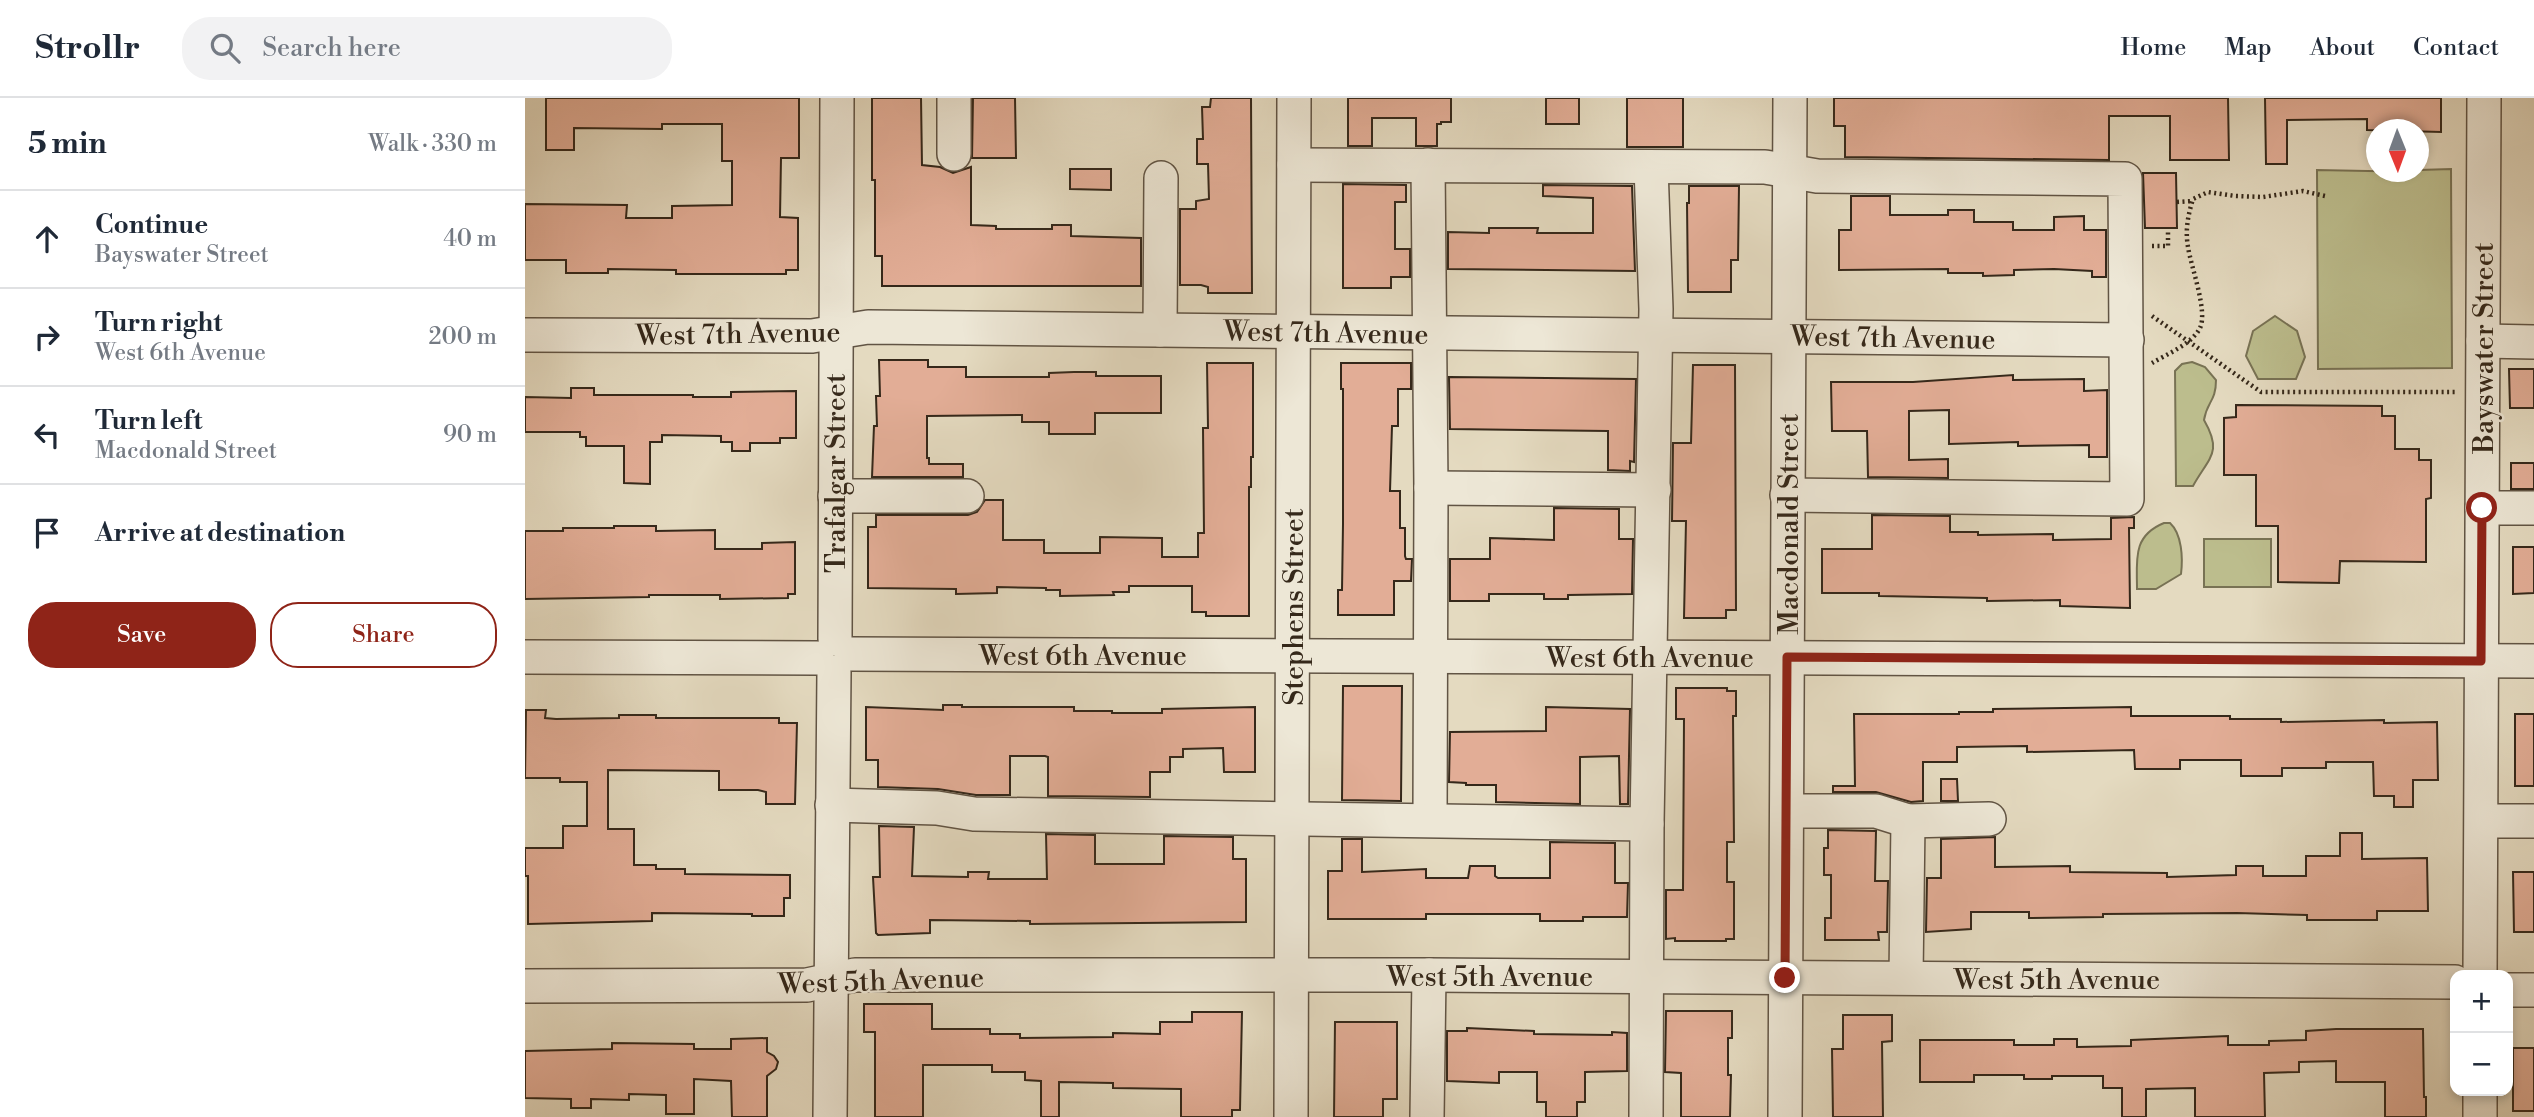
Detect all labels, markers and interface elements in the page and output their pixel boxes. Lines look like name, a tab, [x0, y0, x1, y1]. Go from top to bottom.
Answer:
search box	[182, 17, 672, 80]
text: Strollr	[35, 28, 140, 69]
icon: search	[206, 29, 244, 67]
text: Search here	[262, 32, 401, 64]
text: Home	[2121, 33, 2186, 63]
text: Map	[2224, 33, 2272, 63]
text: About	[2310, 33, 2375, 63]
text: Contact	[2413, 33, 2499, 63]
north arrow	[2366, 119, 2429, 182]
text: 5 min	[28, 125, 107, 163]
text: Walk · 330 m	[368, 130, 497, 158]
text: Continue	[95, 209, 208, 241]
icon: ahead	[28, 220, 66, 258]
text: 40 m	[443, 225, 497, 253]
text: Bayswater Street	[95, 241, 269, 269]
street label: Bayswater Street	[2467, 242, 2502, 455]
text: Turn right	[95, 307, 223, 339]
street label: West 7th Avenue	[1222, 314, 1429, 353]
street label: West 7th Avenue	[634, 315, 841, 354]
icon: right	[28, 318, 66, 356]
street label: West 7th Avenue	[1789, 319, 1996, 358]
text: 200 m	[429, 323, 497, 351]
text: West 6th Avenue	[95, 339, 266, 367]
street label: Trafalgar Street	[819, 373, 854, 573]
text: Turn left	[95, 405, 203, 437]
street label: Macdonald Street	[1772, 413, 1807, 635]
icon: left	[28, 416, 66, 454]
text: 90 m	[443, 421, 497, 449]
text: Macdonald Street	[95, 437, 277, 465]
route start	[2466, 492, 2497, 523]
street label: Stephens Street	[1277, 508, 1312, 706]
icon: arrive	[28, 514, 66, 552]
text: Arrive at destination	[95, 517, 345, 549]
button: Save	[28, 602, 256, 668]
button: Share	[270, 602, 497, 668]
street label: West 6th Avenue	[978, 639, 1187, 674]
street label: West 6th Avenue	[1545, 641, 1754, 676]
street label: West 5th Avenue	[776, 960, 985, 1003]
street label: West 5th Avenue	[1386, 960, 1593, 995]
route end	[1769, 962, 1800, 993]
street label: West 5th Avenue	[1953, 963, 2160, 998]
map controls	[2450, 970, 2513, 1096]
button: +	[2450, 970, 2513, 1033]
button: −	[2450, 1033, 2513, 1096]

